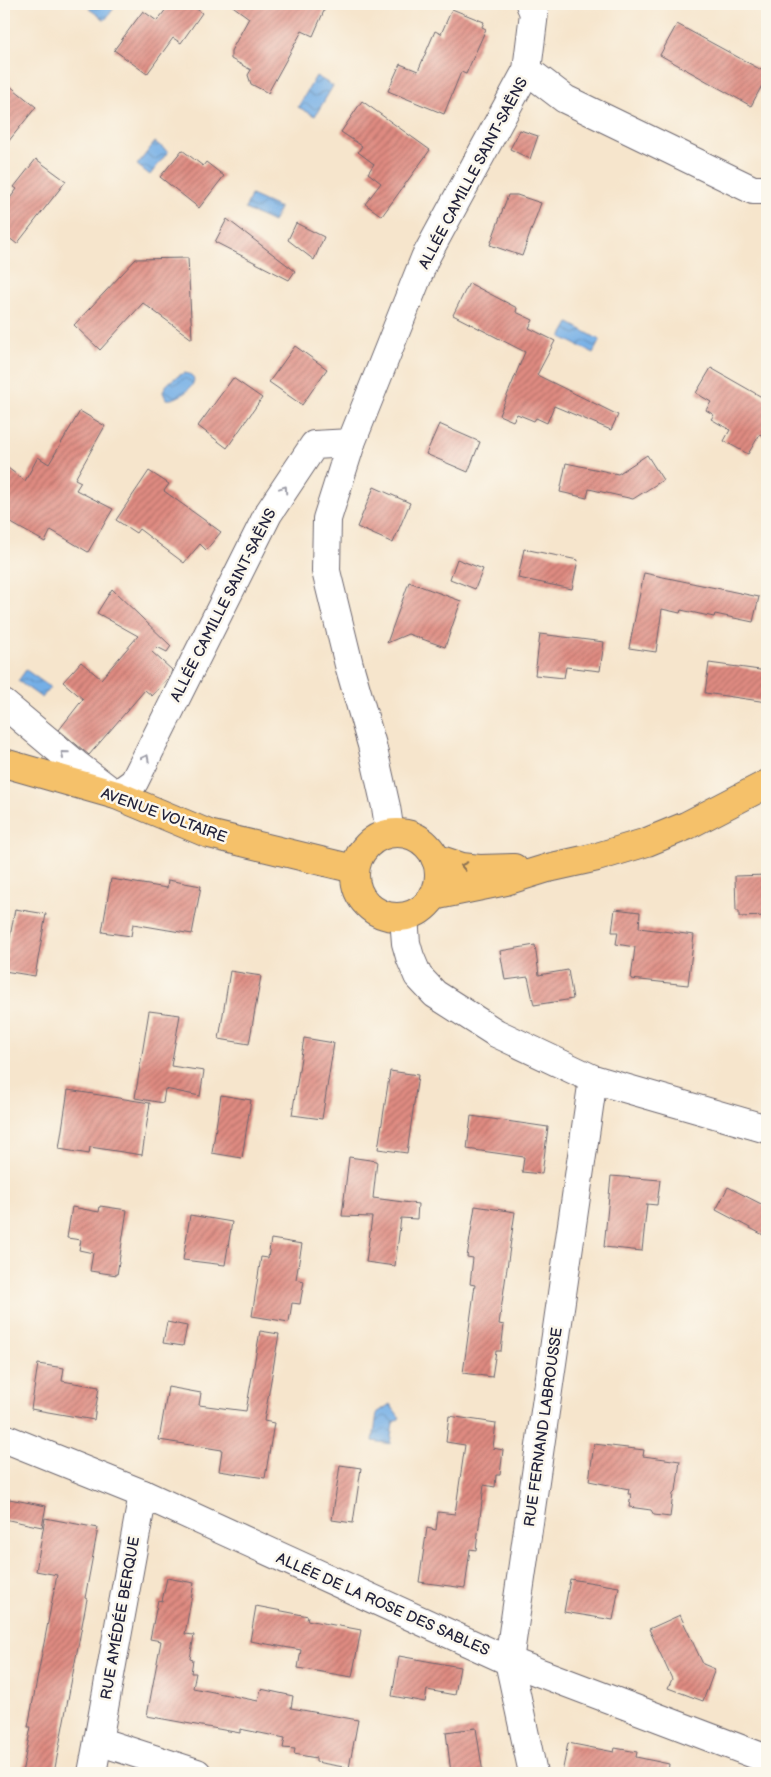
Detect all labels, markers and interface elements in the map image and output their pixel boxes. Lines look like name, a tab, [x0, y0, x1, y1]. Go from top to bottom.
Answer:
street label: ALLÉE CAMILLE SAINT-SAËNS	[415, 74, 532, 272]
one-way arrow	[278, 486, 287, 495]
street label: ALLÉE CAMILLE SAINT-SAËNS	[166, 505, 281, 705]
one-way arrow	[60, 751, 69, 760]
one-way arrow	[140, 754, 150, 763]
street label: AVENUE VOLTAIRE	[98, 784, 229, 847]
one-way arrow	[460, 861, 469, 872]
street label: RUE FERNAND LABROUSSE	[520, 1326, 567, 1528]
street label: RUE AMÉDÉE BERQUE	[97, 1535, 144, 1701]
street label: ALLÉE DE LA ROSE DES SABLES	[273, 1549, 492, 1660]

